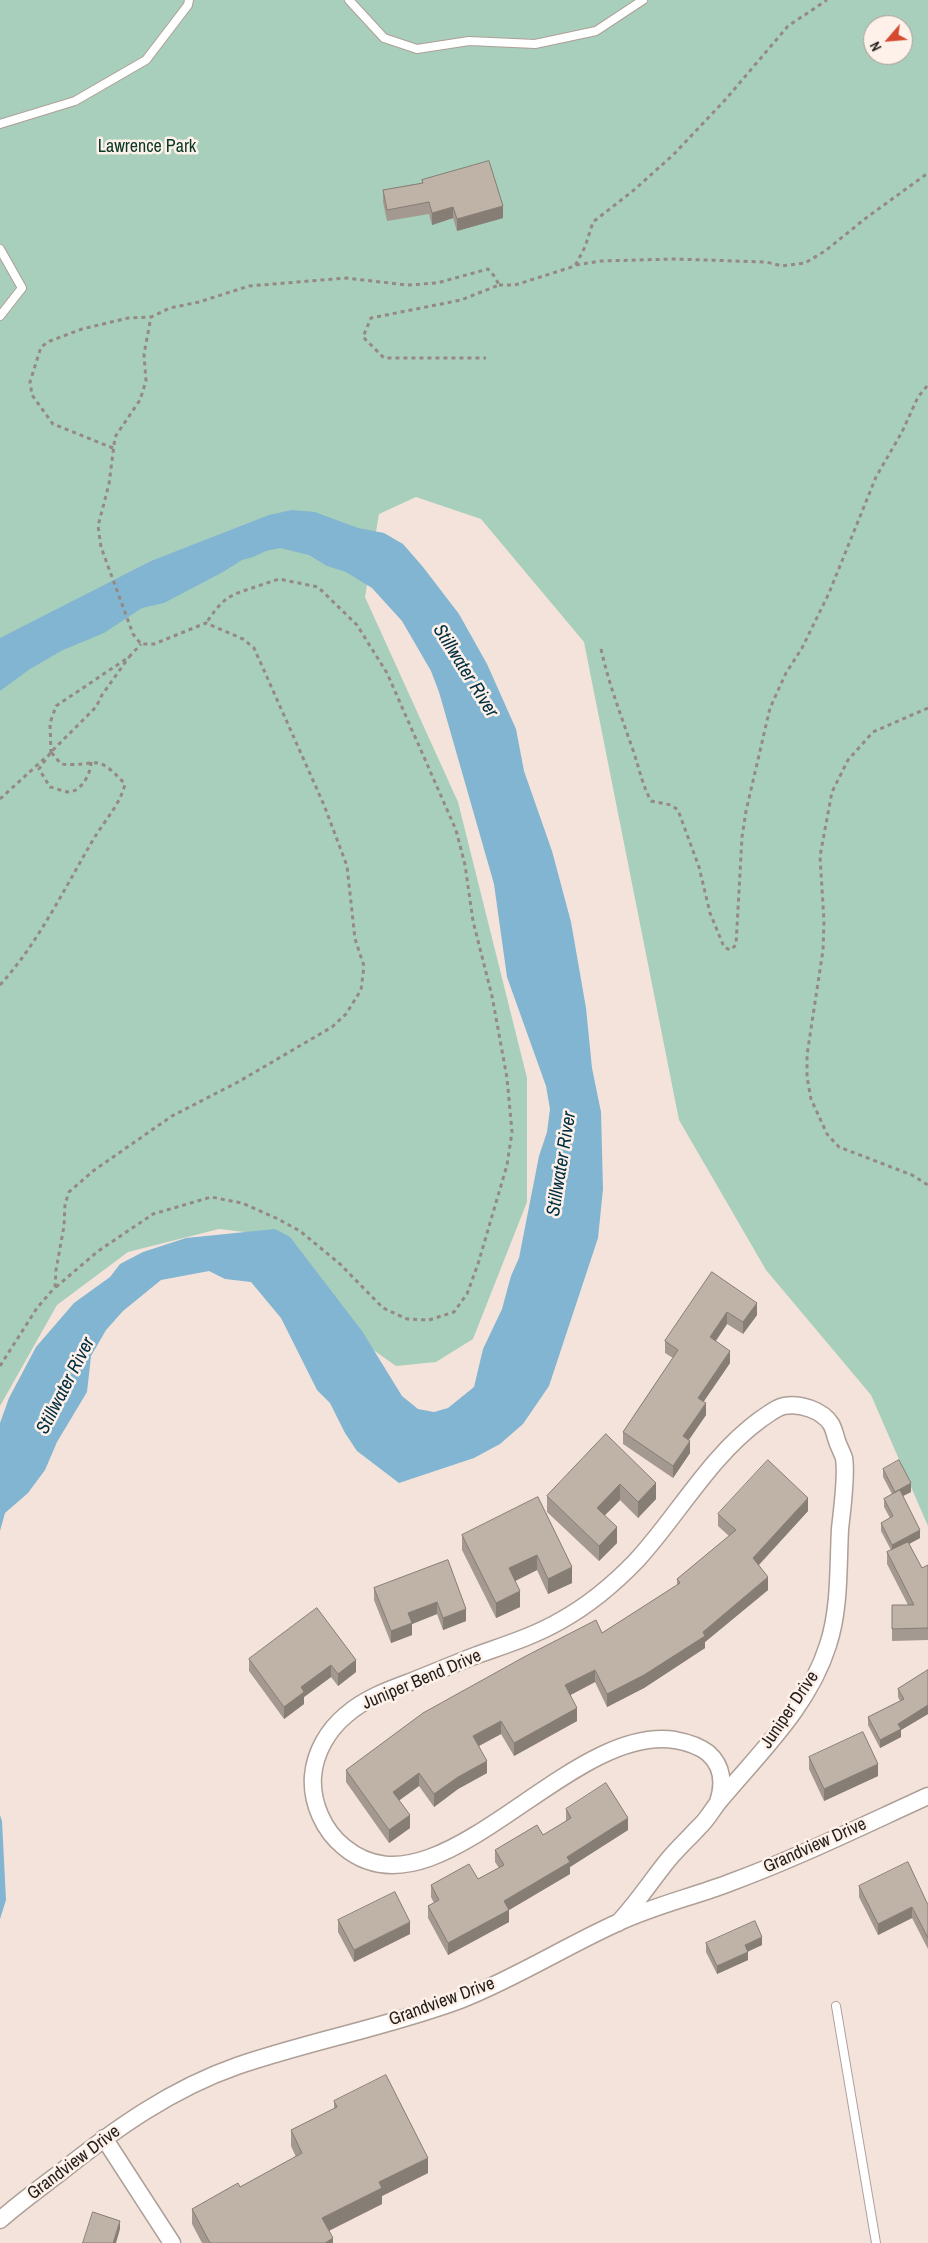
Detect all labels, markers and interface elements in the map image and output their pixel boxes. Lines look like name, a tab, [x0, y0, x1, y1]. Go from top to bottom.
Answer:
north arrow	[863, 15, 913, 65]
text: N	[866, 39, 885, 54]
park label: Lawrence Park	[98, 136, 196, 158]
water label: Stillwater River	[427, 620, 503, 722]
water label: Stillwater River	[542, 1110, 582, 1218]
water label: Stillwater River	[32, 1334, 100, 1438]
street label: Juniper Bend Drive	[359, 1645, 485, 1715]
street label: Juniper Drive	[756, 1667, 824, 1753]
street label: Grandview Drive	[760, 1814, 870, 1878]
street label: Grandview Drive	[386, 1973, 498, 2031]
street label: Grandview Drive	[23, 2121, 125, 2205]

